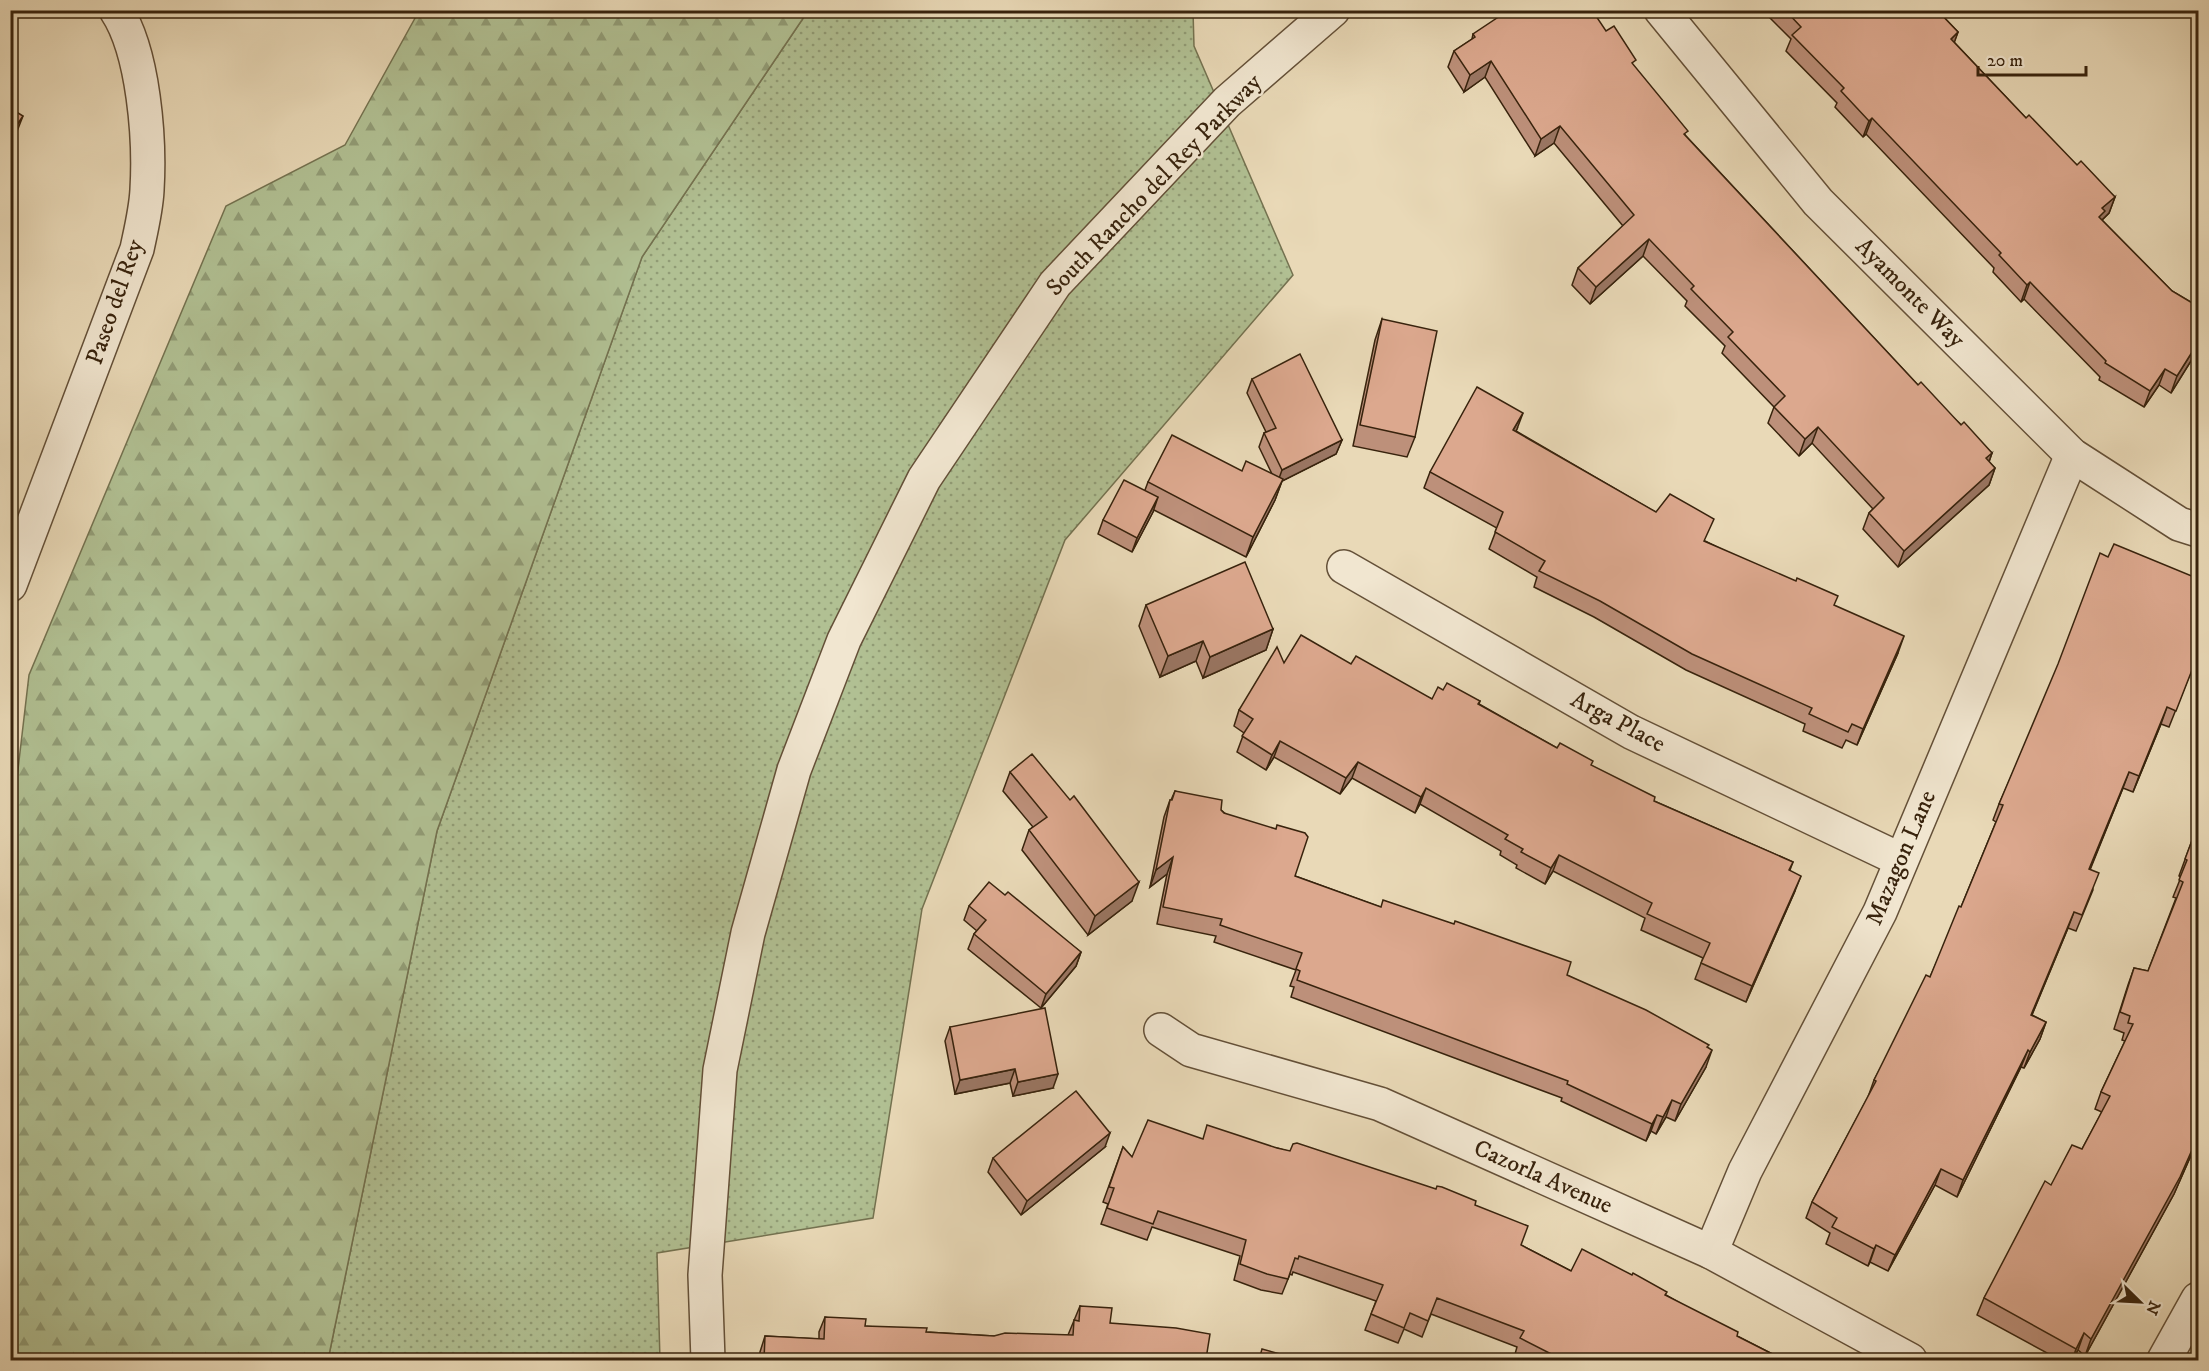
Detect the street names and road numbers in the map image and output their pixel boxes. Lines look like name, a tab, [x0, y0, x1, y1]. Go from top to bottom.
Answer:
street label: South Rancho del Rey Parkway	[1040, 67, 1269, 303]
street label: Ayamonte Way	[1849, 232, 1972, 355]
street label: Paseo del Rey	[80, 235, 151, 369]
street label: Arga Place	[1566, 685, 1670, 759]
street label: Mazagon Lane	[1859, 786, 1943, 930]
street label: Cazorla Avenue	[1469, 1133, 1617, 1221]

